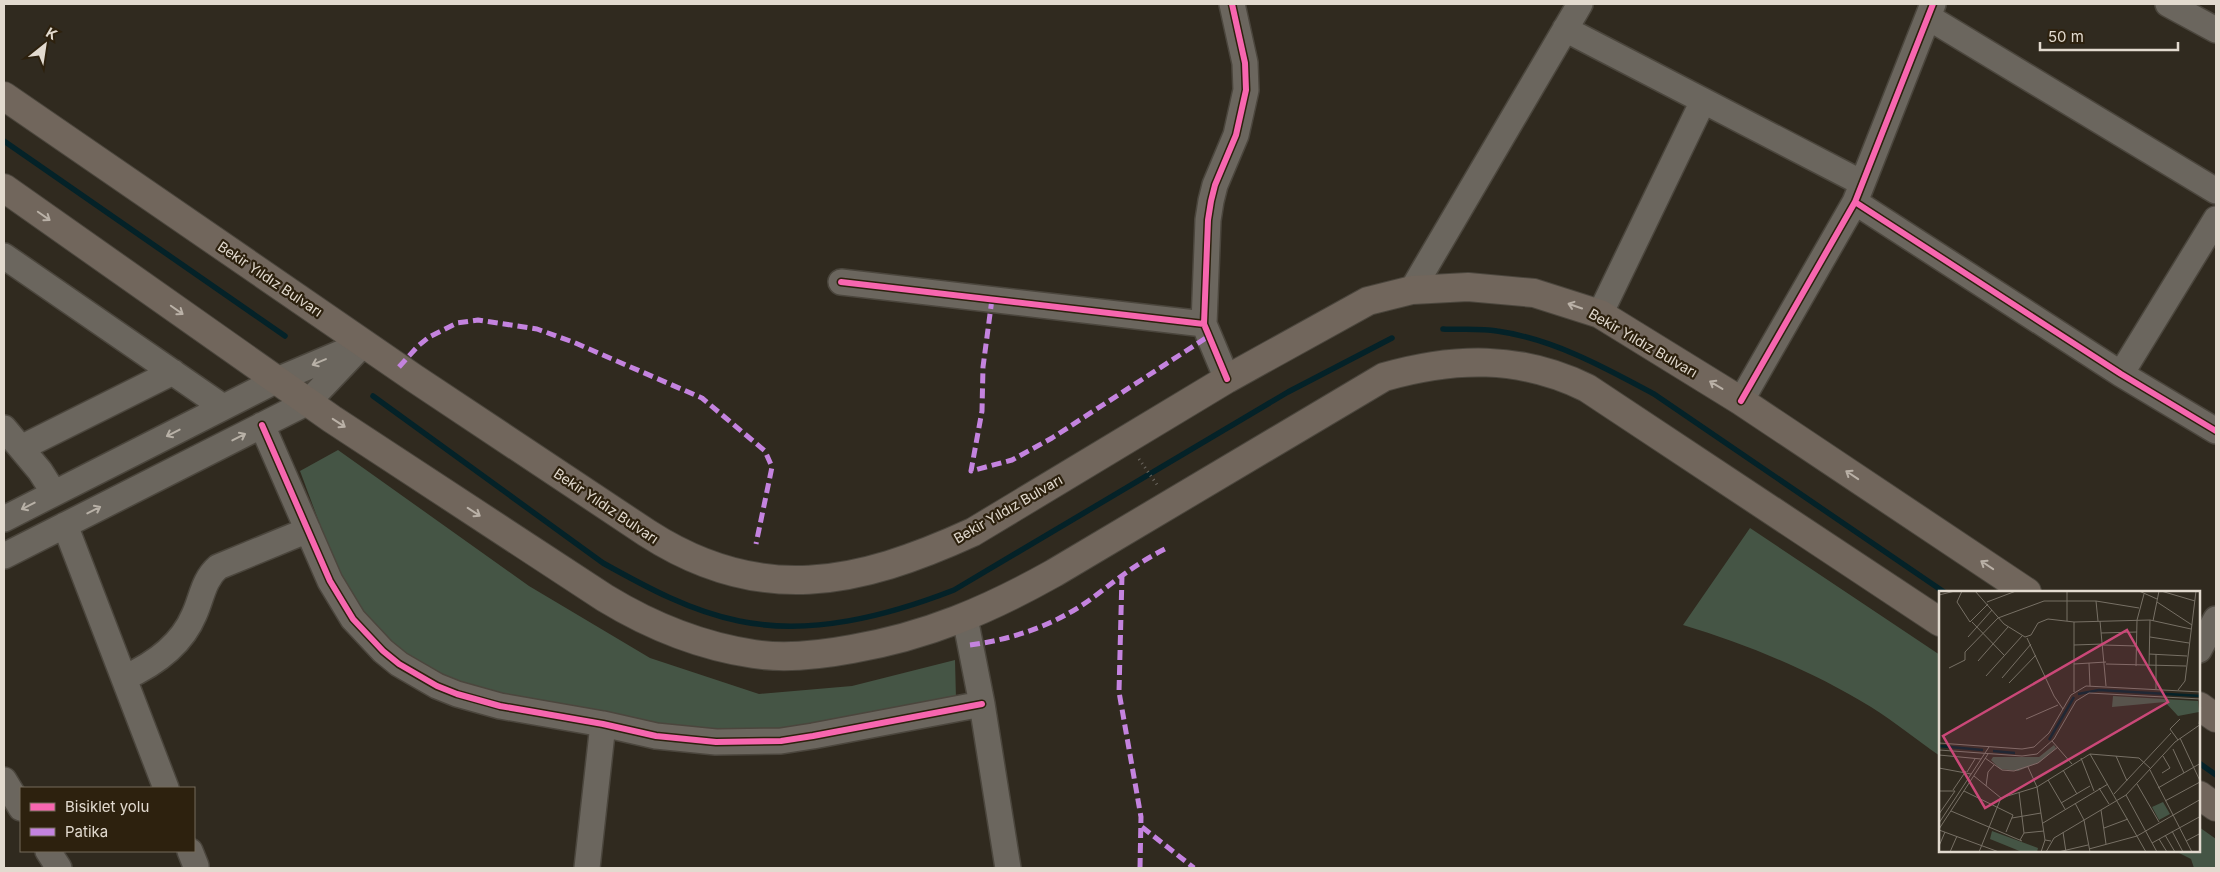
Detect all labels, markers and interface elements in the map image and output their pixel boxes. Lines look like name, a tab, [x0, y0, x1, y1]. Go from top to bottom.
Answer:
north arrow	[20, 20, 70, 70]
scale bar	[2040, 20, 2178, 52]
text: K	[43, 23, 60, 43]
text: 50 m	[2048, 27, 2084, 46]
one-way arrow	[37, 211, 51, 221]
street label: Bekir Yıldız Bulvarı	[215, 237, 326, 320]
one-way arrow	[1568, 301, 1583, 310]
one-way arrow	[170, 305, 184, 315]
street label: Bekir Yıldız Bulvarı	[1586, 305, 1701, 381]
one-way arrow	[312, 358, 327, 367]
one-way arrow	[1709, 380, 1723, 390]
one-way arrow	[331, 418, 345, 428]
one-way arrow	[166, 428, 181, 438]
one-way arrow	[231, 432, 246, 441]
street label: Bekir Yıldız Bulvarı	[551, 464, 662, 547]
one-way arrow	[1845, 470, 1859, 480]
street label: Bekir Yıldız Bulvarı	[950, 471, 1065, 547]
one-way arrow	[21, 502, 36, 511]
one-way arrow	[86, 505, 101, 514]
one-way arrow	[467, 507, 481, 517]
one-way arrow	[1980, 560, 1994, 570]
inset map	[1939, 591, 2200, 852]
legend	[20, 787, 195, 852]
text: Bisiklet yolu	[65, 797, 149, 816]
text: Patika	[65, 822, 108, 841]

